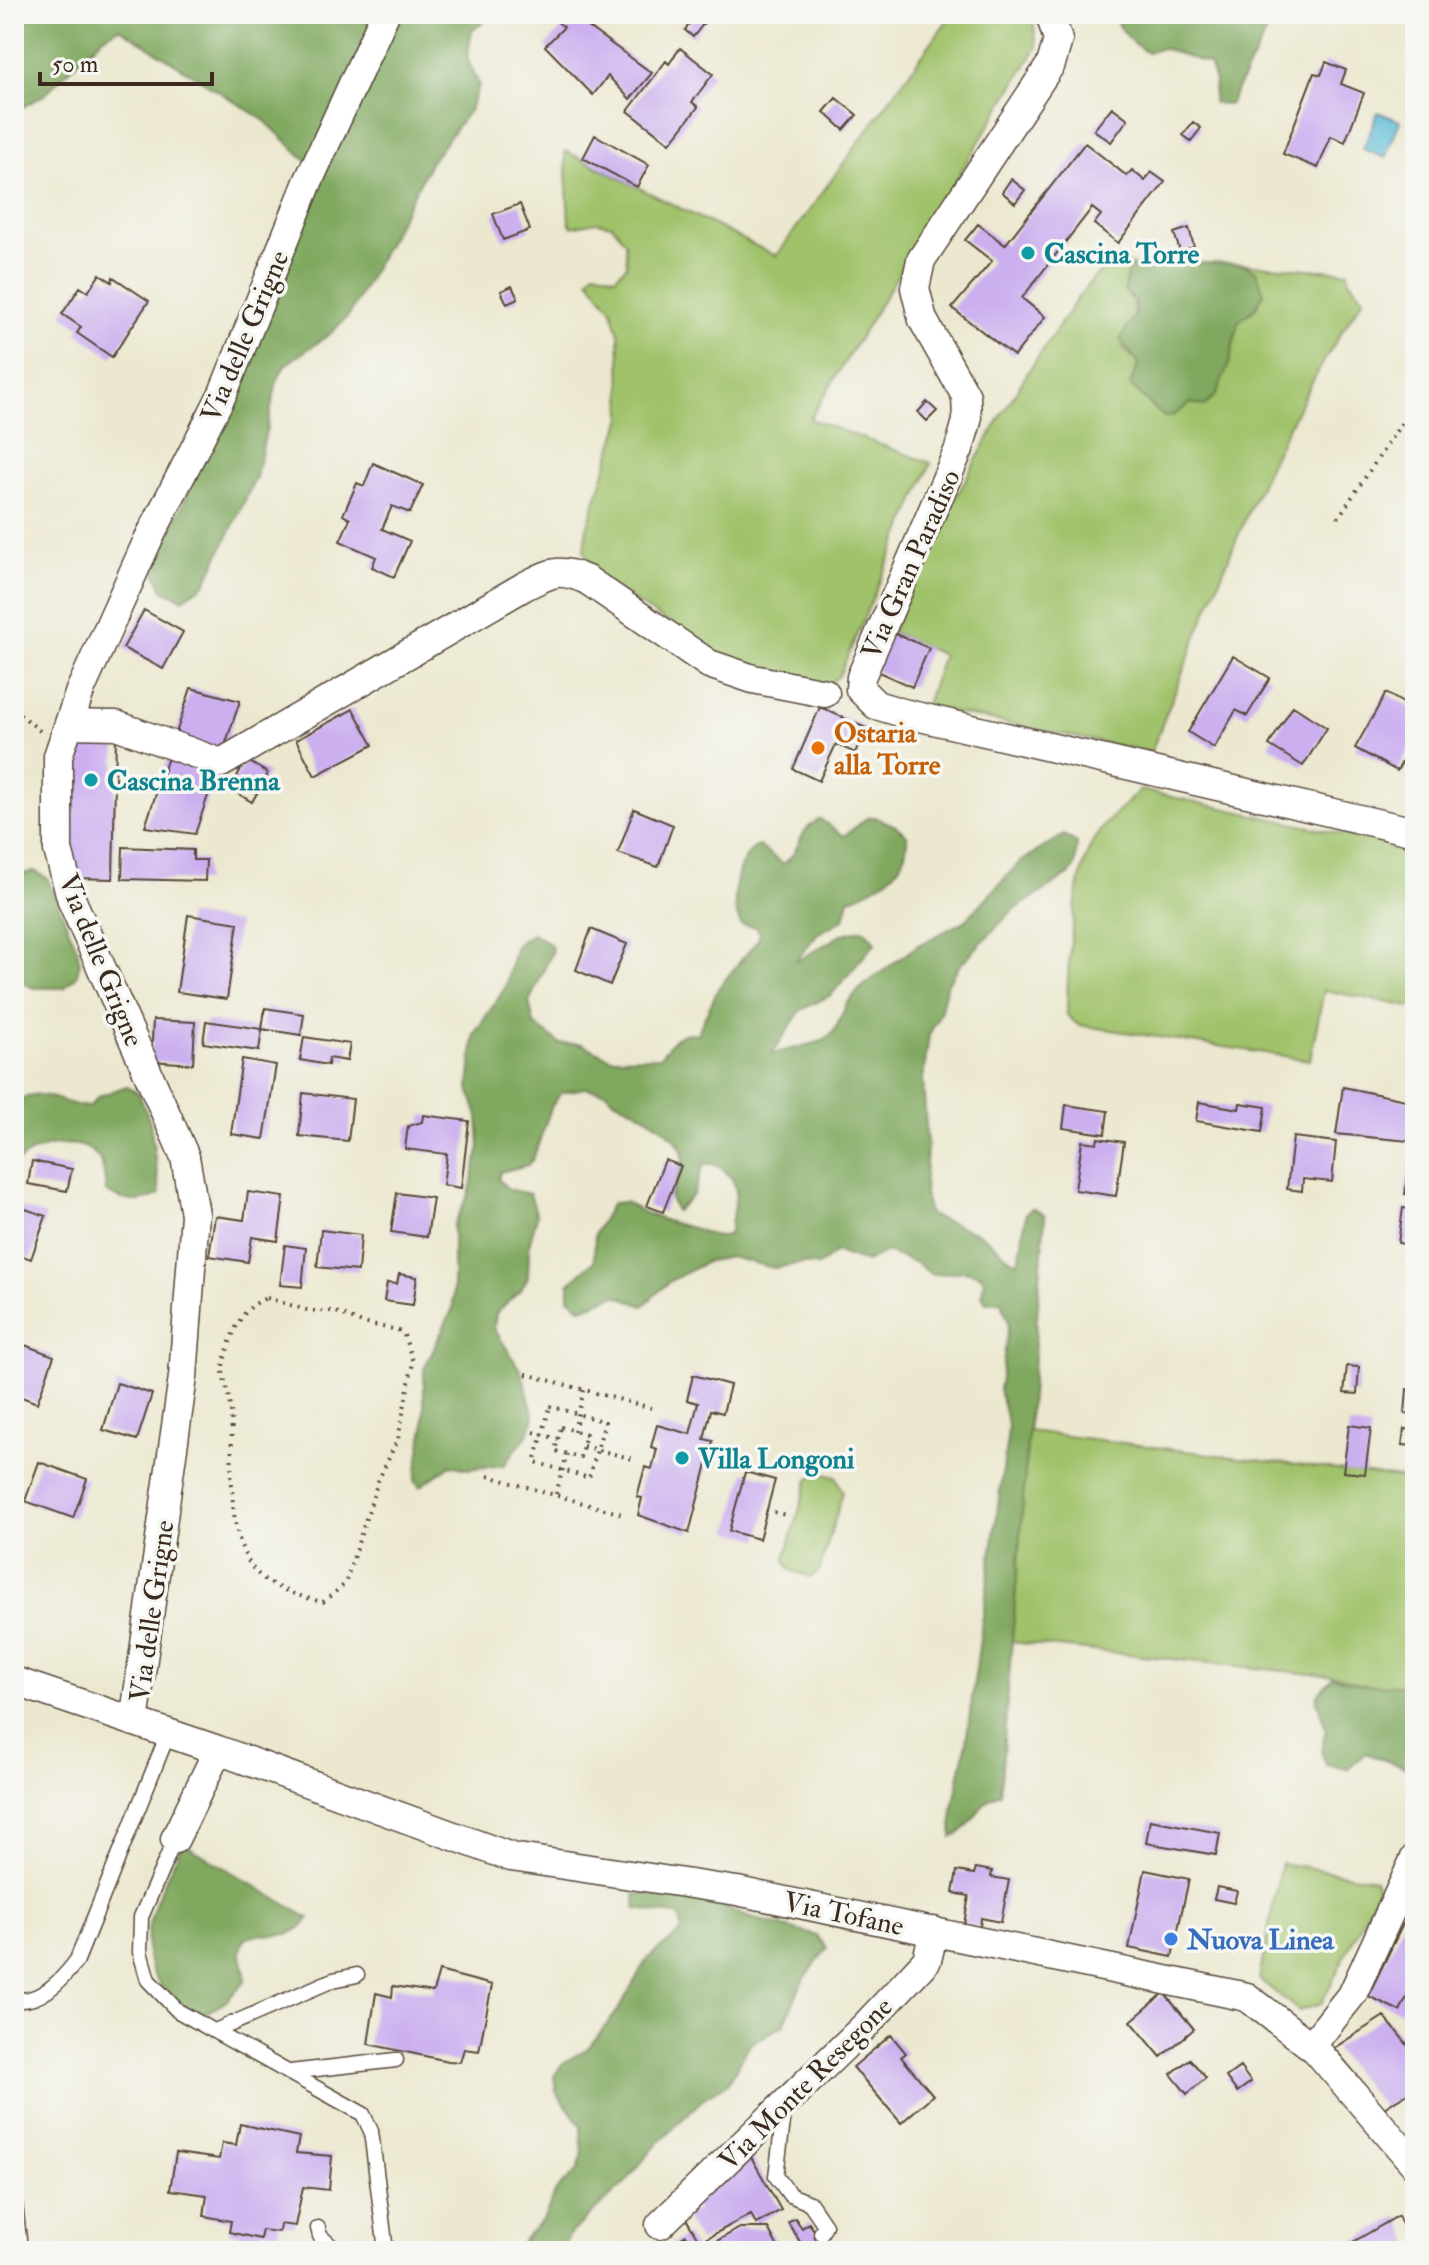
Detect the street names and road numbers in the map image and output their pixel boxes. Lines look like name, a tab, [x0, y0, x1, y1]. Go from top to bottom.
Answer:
street label: Via delle Grigne	[193, 245, 297, 428]
street label: Via Gran Paradiso	[854, 464, 969, 665]
street label: Via delle Grigne	[50, 869, 151, 1052]
street label: Via delle Grigne	[122, 1518, 183, 1704]
street label: Via Tofane	[780, 1885, 907, 1944]
street label: Via Monte Resegone	[712, 1990, 901, 2178]

